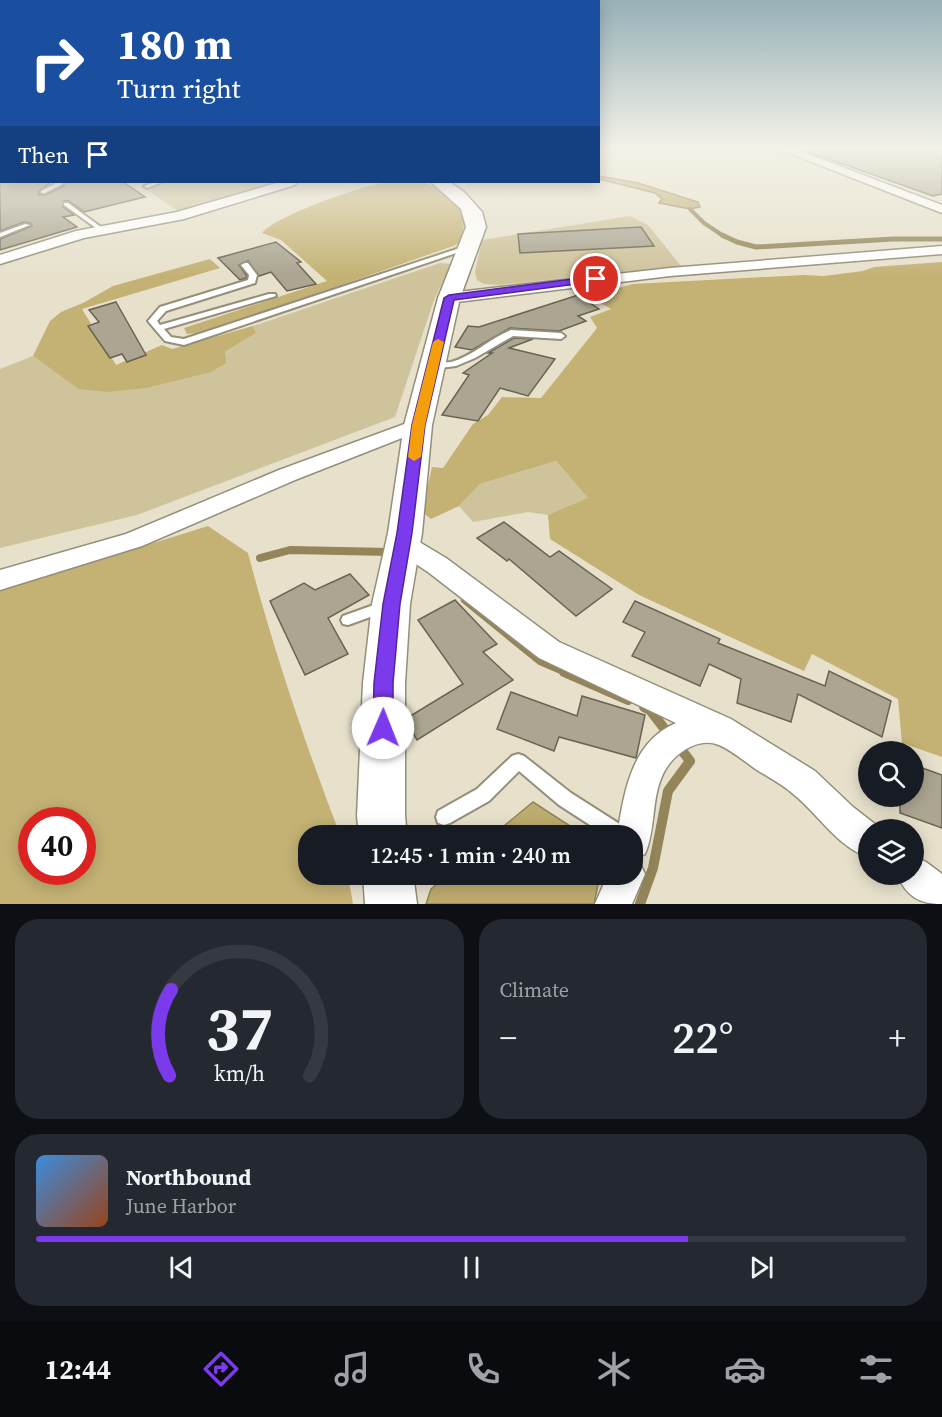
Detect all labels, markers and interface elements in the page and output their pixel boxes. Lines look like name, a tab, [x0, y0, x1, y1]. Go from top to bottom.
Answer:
text: 180 m	[117, 15, 232, 73]
icon: right	[18, 24, 96, 102]
text: Turn right	[117, 70, 241, 107]
icon: arrive	[81, 138, 114, 171]
text: Then	[18, 140, 69, 170]
pin	[570, 253, 621, 304]
icon: arrive	[579, 262, 612, 295]
position arrow	[351, 696, 415, 760]
map controls	[858, 741, 924, 885]
button: search	[858, 741, 924, 807]
speed limit sign: 40	[18, 807, 96, 885]
button: layers	[858, 819, 924, 885]
text: 12:45 · 1 min · 240 m	[370, 840, 571, 870]
text: Climate	[500, 976, 569, 1004]
text: 37	[205, 985, 273, 1071]
text: 22°	[672, 1006, 734, 1068]
text: −	[500, 1015, 517, 1060]
text: +	[889, 1015, 906, 1060]
text: km/h	[214, 1059, 265, 1088]
text: Northbound	[126, 1162, 251, 1192]
text: June Harbor	[126, 1192, 236, 1220]
icon: previous	[165, 1251, 198, 1284]
icon: pause	[455, 1251, 488, 1284]
icon: next	[745, 1251, 778, 1284]
icon: directions	[200, 1348, 242, 1390]
icon: music	[331, 1348, 373, 1390]
icon: phone	[462, 1348, 504, 1390]
icon: climate	[593, 1348, 635, 1390]
icon: car	[724, 1348, 766, 1390]
icon: filters	[855, 1348, 897, 1390]
text: 12:44	[45, 1351, 111, 1388]

